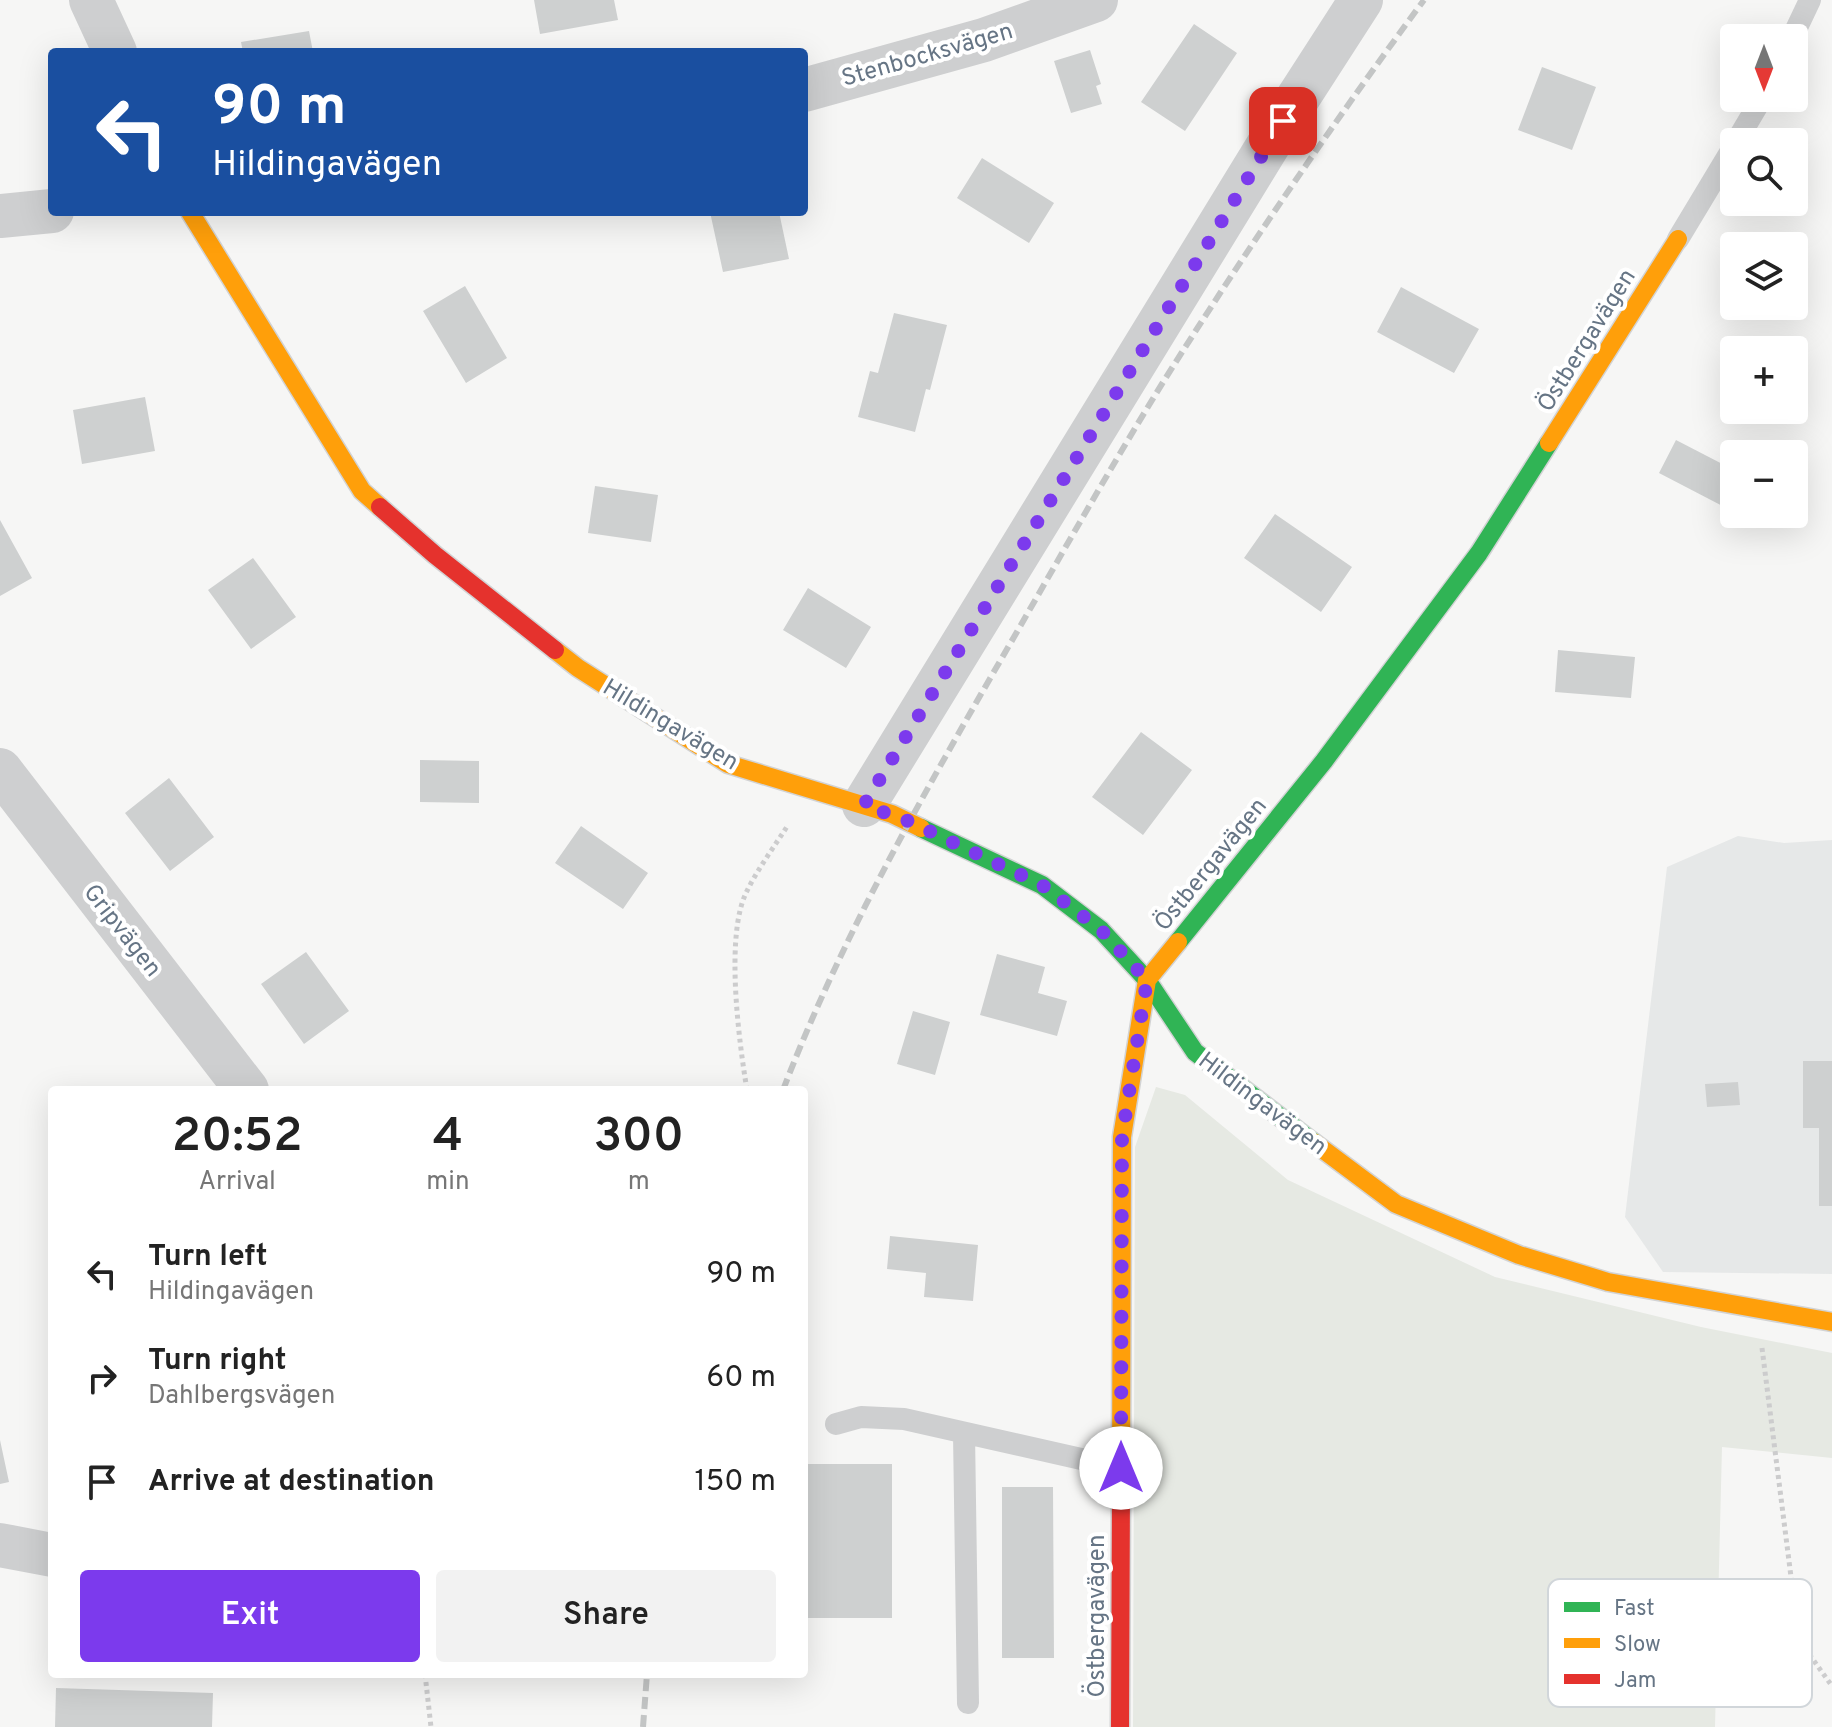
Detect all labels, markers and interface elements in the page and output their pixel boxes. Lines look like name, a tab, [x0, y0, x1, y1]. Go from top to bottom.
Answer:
street label: Stenbocksvägen	[838, 17, 1017, 95]
north arrow	[1720, 24, 1808, 112]
map controls	[1720, 24, 1808, 528]
text: 90 m	[212, 74, 347, 144]
icon: left	[80, 80, 184, 184]
pin	[1249, 87, 1317, 155]
icon: arrive	[1261, 99, 1305, 143]
button: search	[1720, 128, 1808, 216]
text: Hildingavägen	[212, 143, 442, 189]
button: layers	[1720, 232, 1808, 320]
street label: Östbergavägen	[1530, 263, 1644, 418]
button: +	[1720, 336, 1808, 424]
button: −	[1720, 440, 1808, 528]
street label: Hildingavägen	[597, 673, 743, 778]
street label: Östbergavägen	[1147, 791, 1275, 938]
street label: Gripvägen	[76, 879, 167, 984]
street label: Hildingavägen	[1192, 1046, 1332, 1163]
text: 20:52	[172, 1108, 303, 1168]
text: 4	[433, 1108, 463, 1168]
text: 300	[593, 1108, 684, 1168]
text: Arrival	[198, 1166, 276, 1199]
text: min	[426, 1166, 470, 1199]
text: m	[628, 1166, 650, 1199]
text: Turn left	[148, 1239, 268, 1276]
icon: left	[80, 1252, 124, 1296]
text: 90 m	[707, 1256, 776, 1293]
text: Hildingavägen	[148, 1276, 314, 1309]
text: Turn right	[148, 1343, 286, 1380]
icon: right	[80, 1356, 124, 1400]
text: 60 m	[706, 1360, 776, 1397]
text: Dahlbergsvägen	[148, 1380, 335, 1413]
position arrow	[1079, 1426, 1163, 1510]
icon: arrive	[80, 1460, 124, 1504]
text: Arrive at destination	[148, 1464, 434, 1501]
text: 150 m	[695, 1464, 776, 1501]
street label: Östbergavägen	[1081, 1534, 1113, 1698]
button: Exit	[80, 1570, 420, 1662]
button: Share	[436, 1570, 776, 1662]
legend	[1548, 1579, 1812, 1707]
text: Fast	[1614, 1596, 1655, 1623]
text: Slow	[1614, 1632, 1661, 1659]
text: Jam	[1614, 1668, 1657, 1695]

